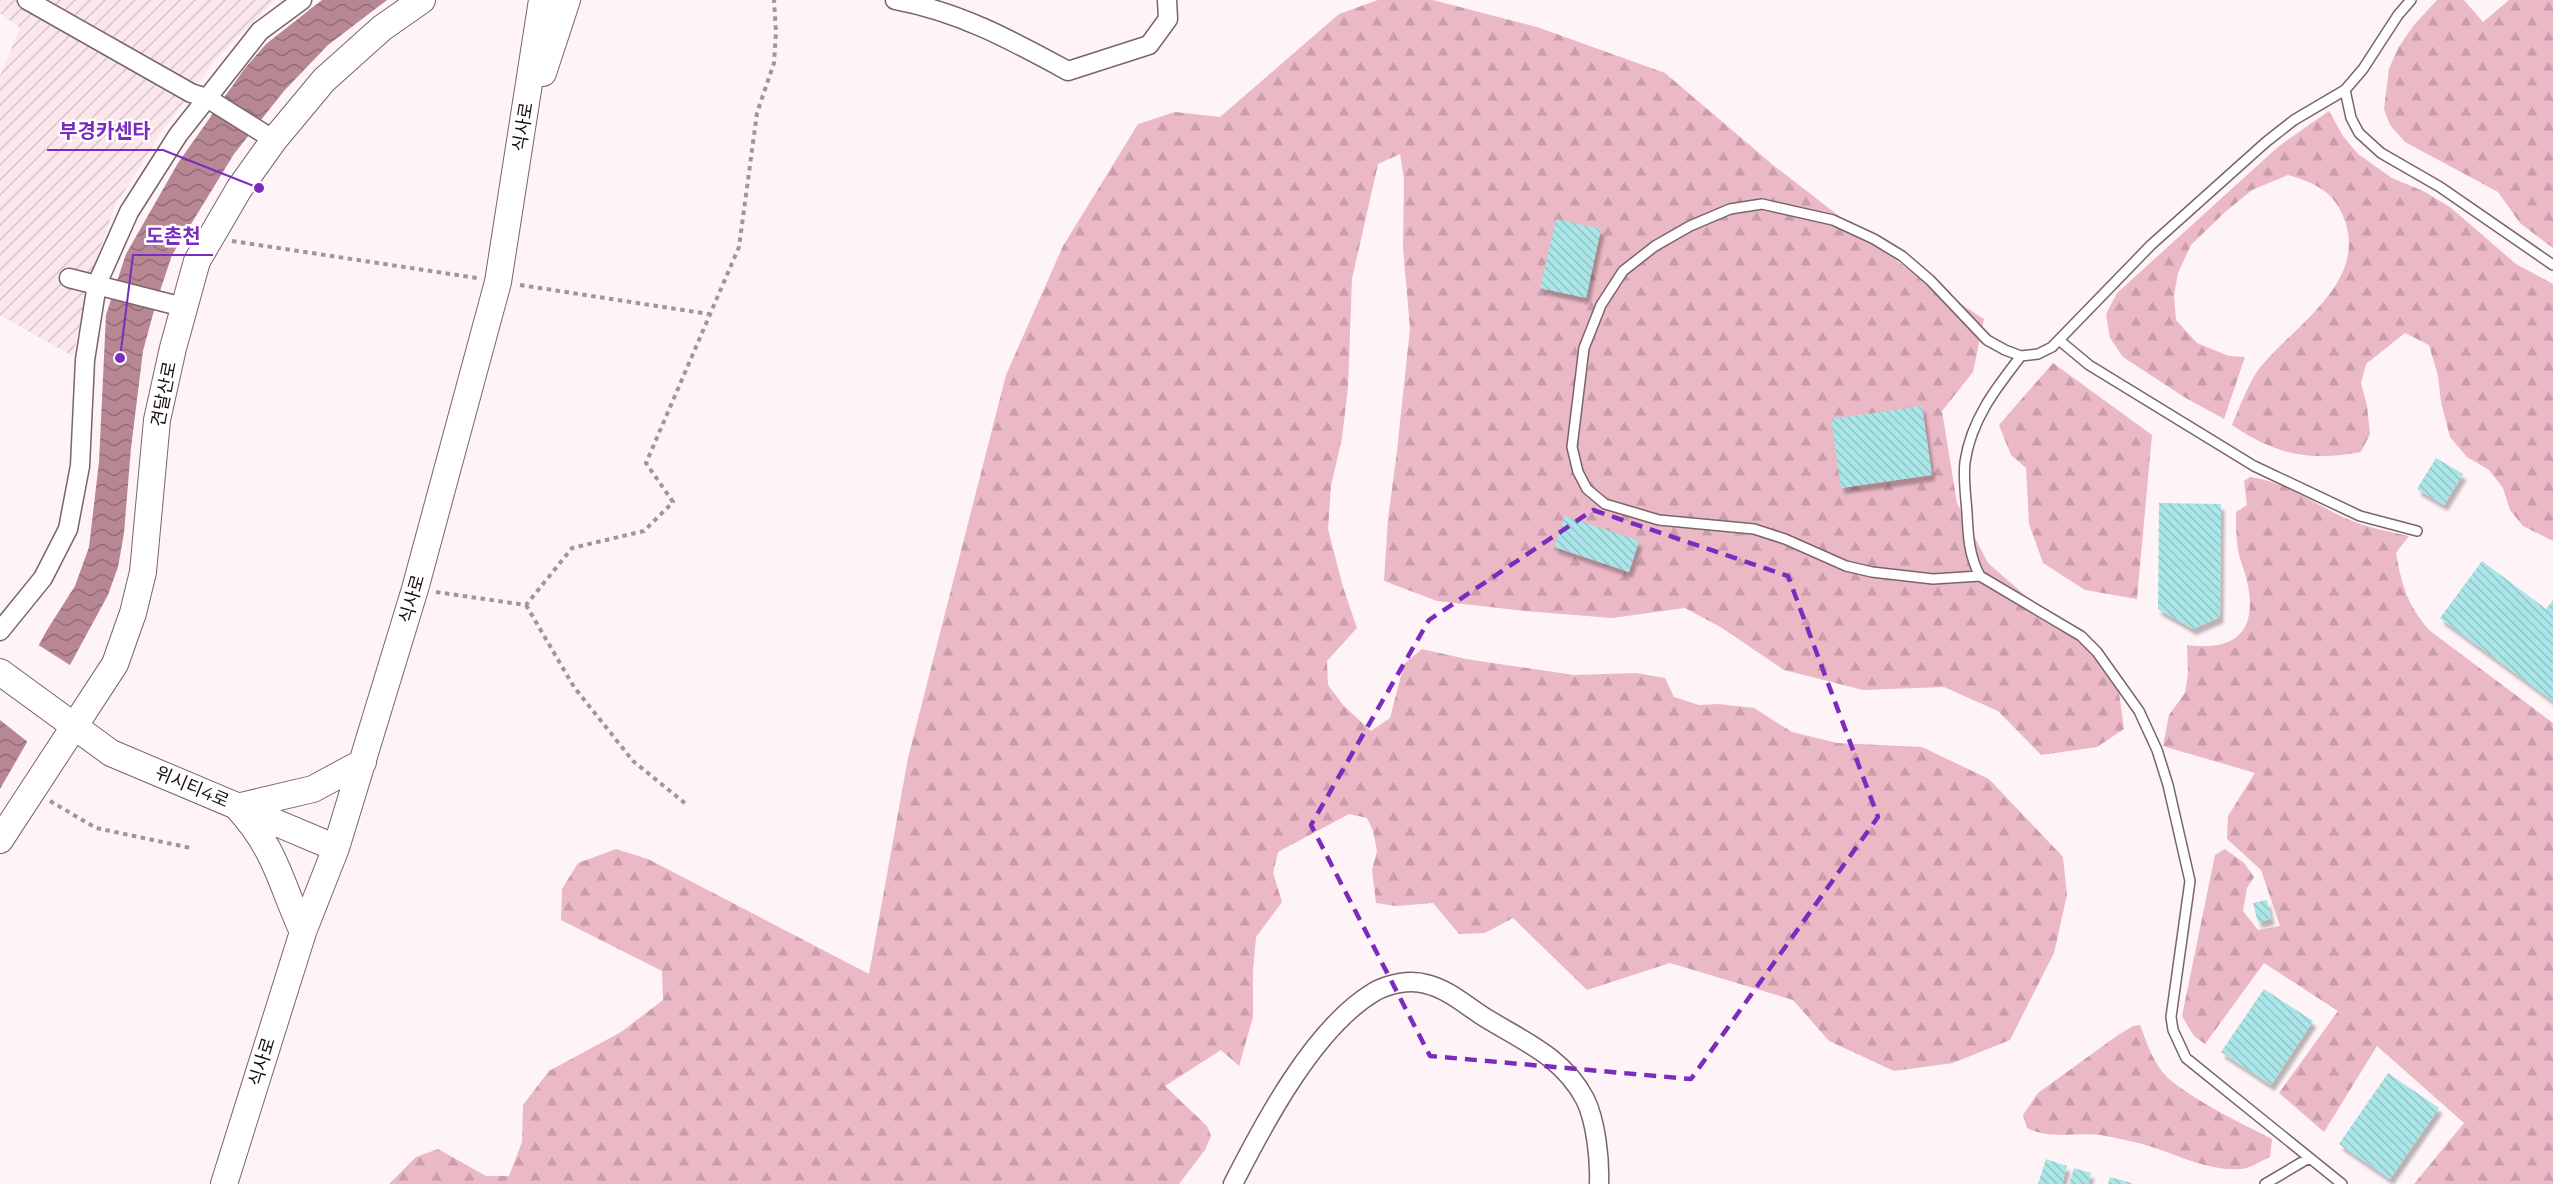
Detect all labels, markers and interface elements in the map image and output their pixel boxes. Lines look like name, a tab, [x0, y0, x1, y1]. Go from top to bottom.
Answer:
street label: 식사로	[508, 101, 538, 153]
callout: 부경카센타	[47, 112, 163, 150]
text: 부경카센타	[59, 119, 151, 143]
callout: 도촌천	[133, 217, 213, 255]
text: 도촌천	[145, 224, 201, 248]
street label: 견달산로	[147, 359, 181, 429]
street label: 식사로	[395, 572, 429, 626]
street label: 위시티4로	[152, 762, 232, 812]
street label: 식사로	[244, 1035, 280, 1089]

